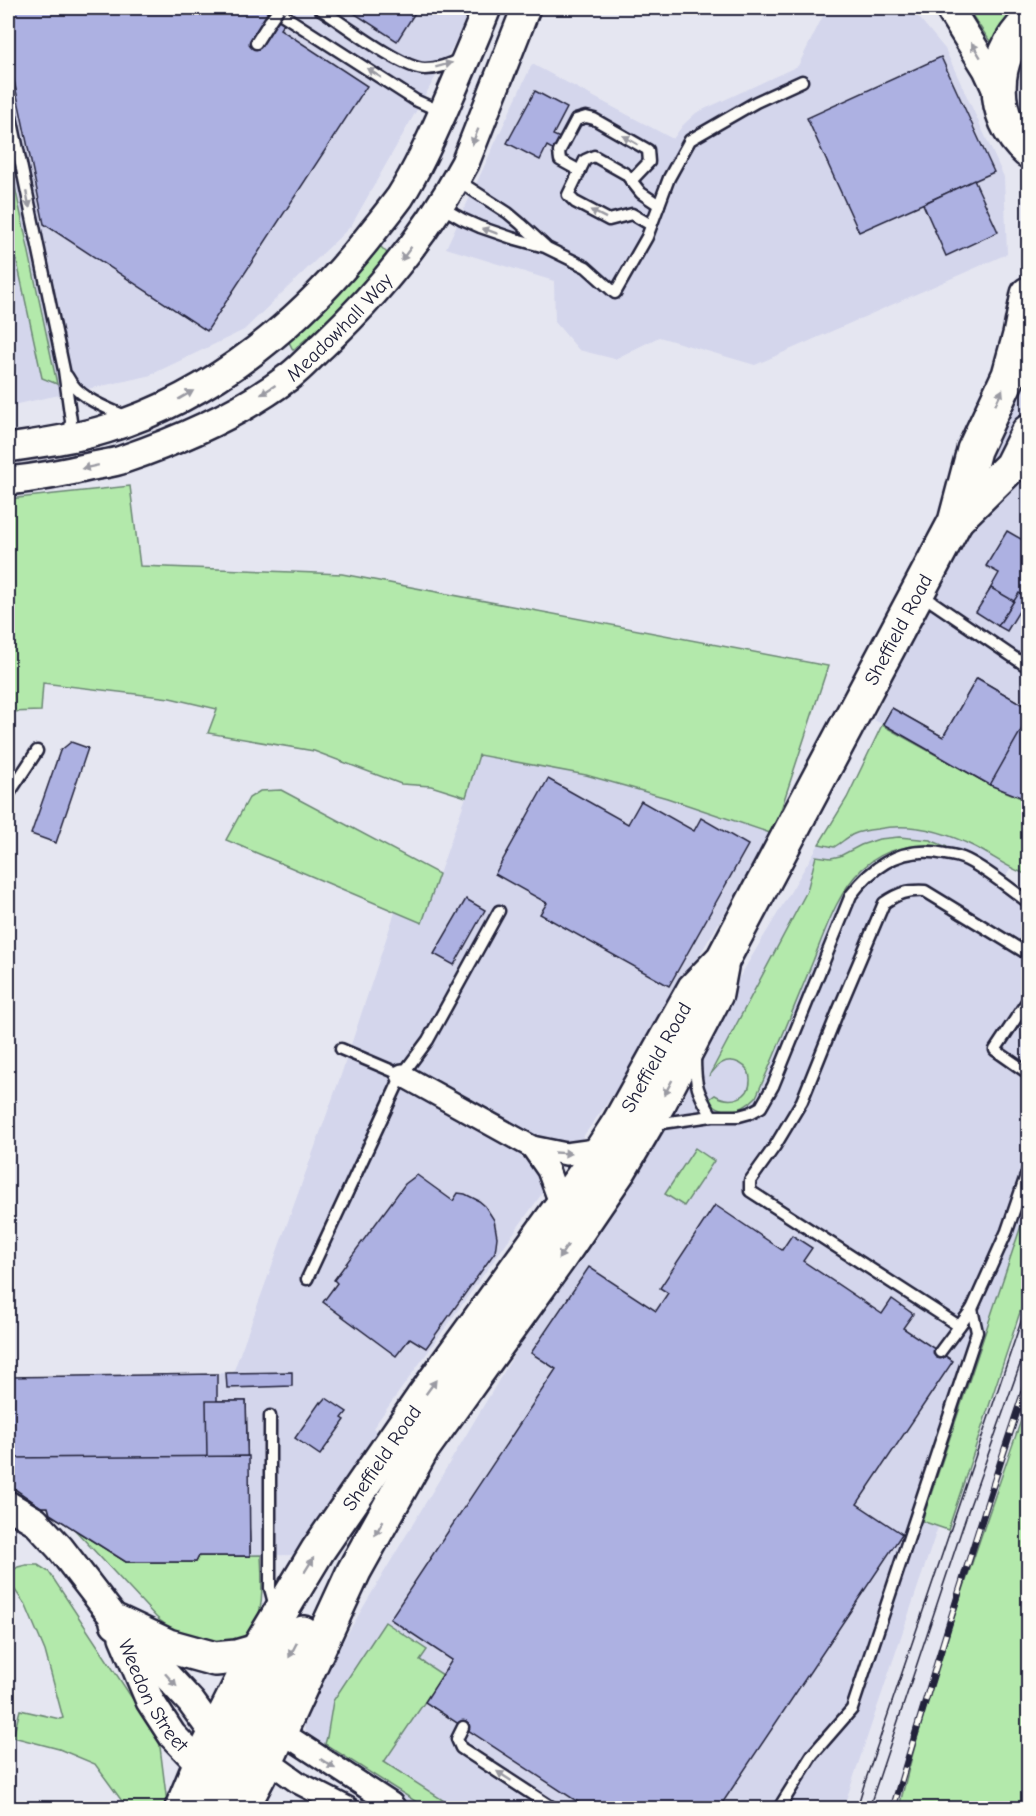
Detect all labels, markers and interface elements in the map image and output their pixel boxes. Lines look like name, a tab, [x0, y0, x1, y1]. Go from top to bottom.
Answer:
one-way arrow	[970, 42, 981, 58]
one-way arrow	[435, 60, 453, 69]
one-way arrow	[365, 68, 382, 79]
one-way arrow	[470, 128, 480, 146]
one-way arrow	[621, 135, 638, 145]
one-way arrow	[24, 191, 33, 210]
one-way arrow	[589, 209, 606, 219]
one-way arrow	[481, 225, 499, 235]
one-way arrow	[401, 246, 413, 261]
street label: Meadowhall Way	[282, 269, 397, 386]
one-way arrow	[260, 384, 276, 395]
one-way arrow	[994, 389, 1003, 406]
one-way arrow	[178, 390, 195, 400]
one-way arrow	[80, 463, 99, 472]
street label: Sheffield Road	[860, 570, 937, 689]
street label: Sheffield Road	[616, 998, 696, 1116]
one-way arrow	[663, 1080, 673, 1097]
one-way arrow	[554, 1148, 573, 1157]
one-way arrow	[557, 1244, 569, 1260]
one-way arrow	[425, 1380, 437, 1396]
street label: Sheffield Road	[338, 1401, 426, 1515]
one-way arrow	[374, 1519, 384, 1536]
one-way arrow	[303, 1557, 314, 1573]
street label: Weedon Street	[113, 1636, 194, 1758]
one-way arrow	[288, 1642, 298, 1659]
one-way arrow	[164, 1672, 178, 1687]
one-way arrow	[320, 1758, 336, 1769]
one-way arrow	[496, 1771, 512, 1782]

